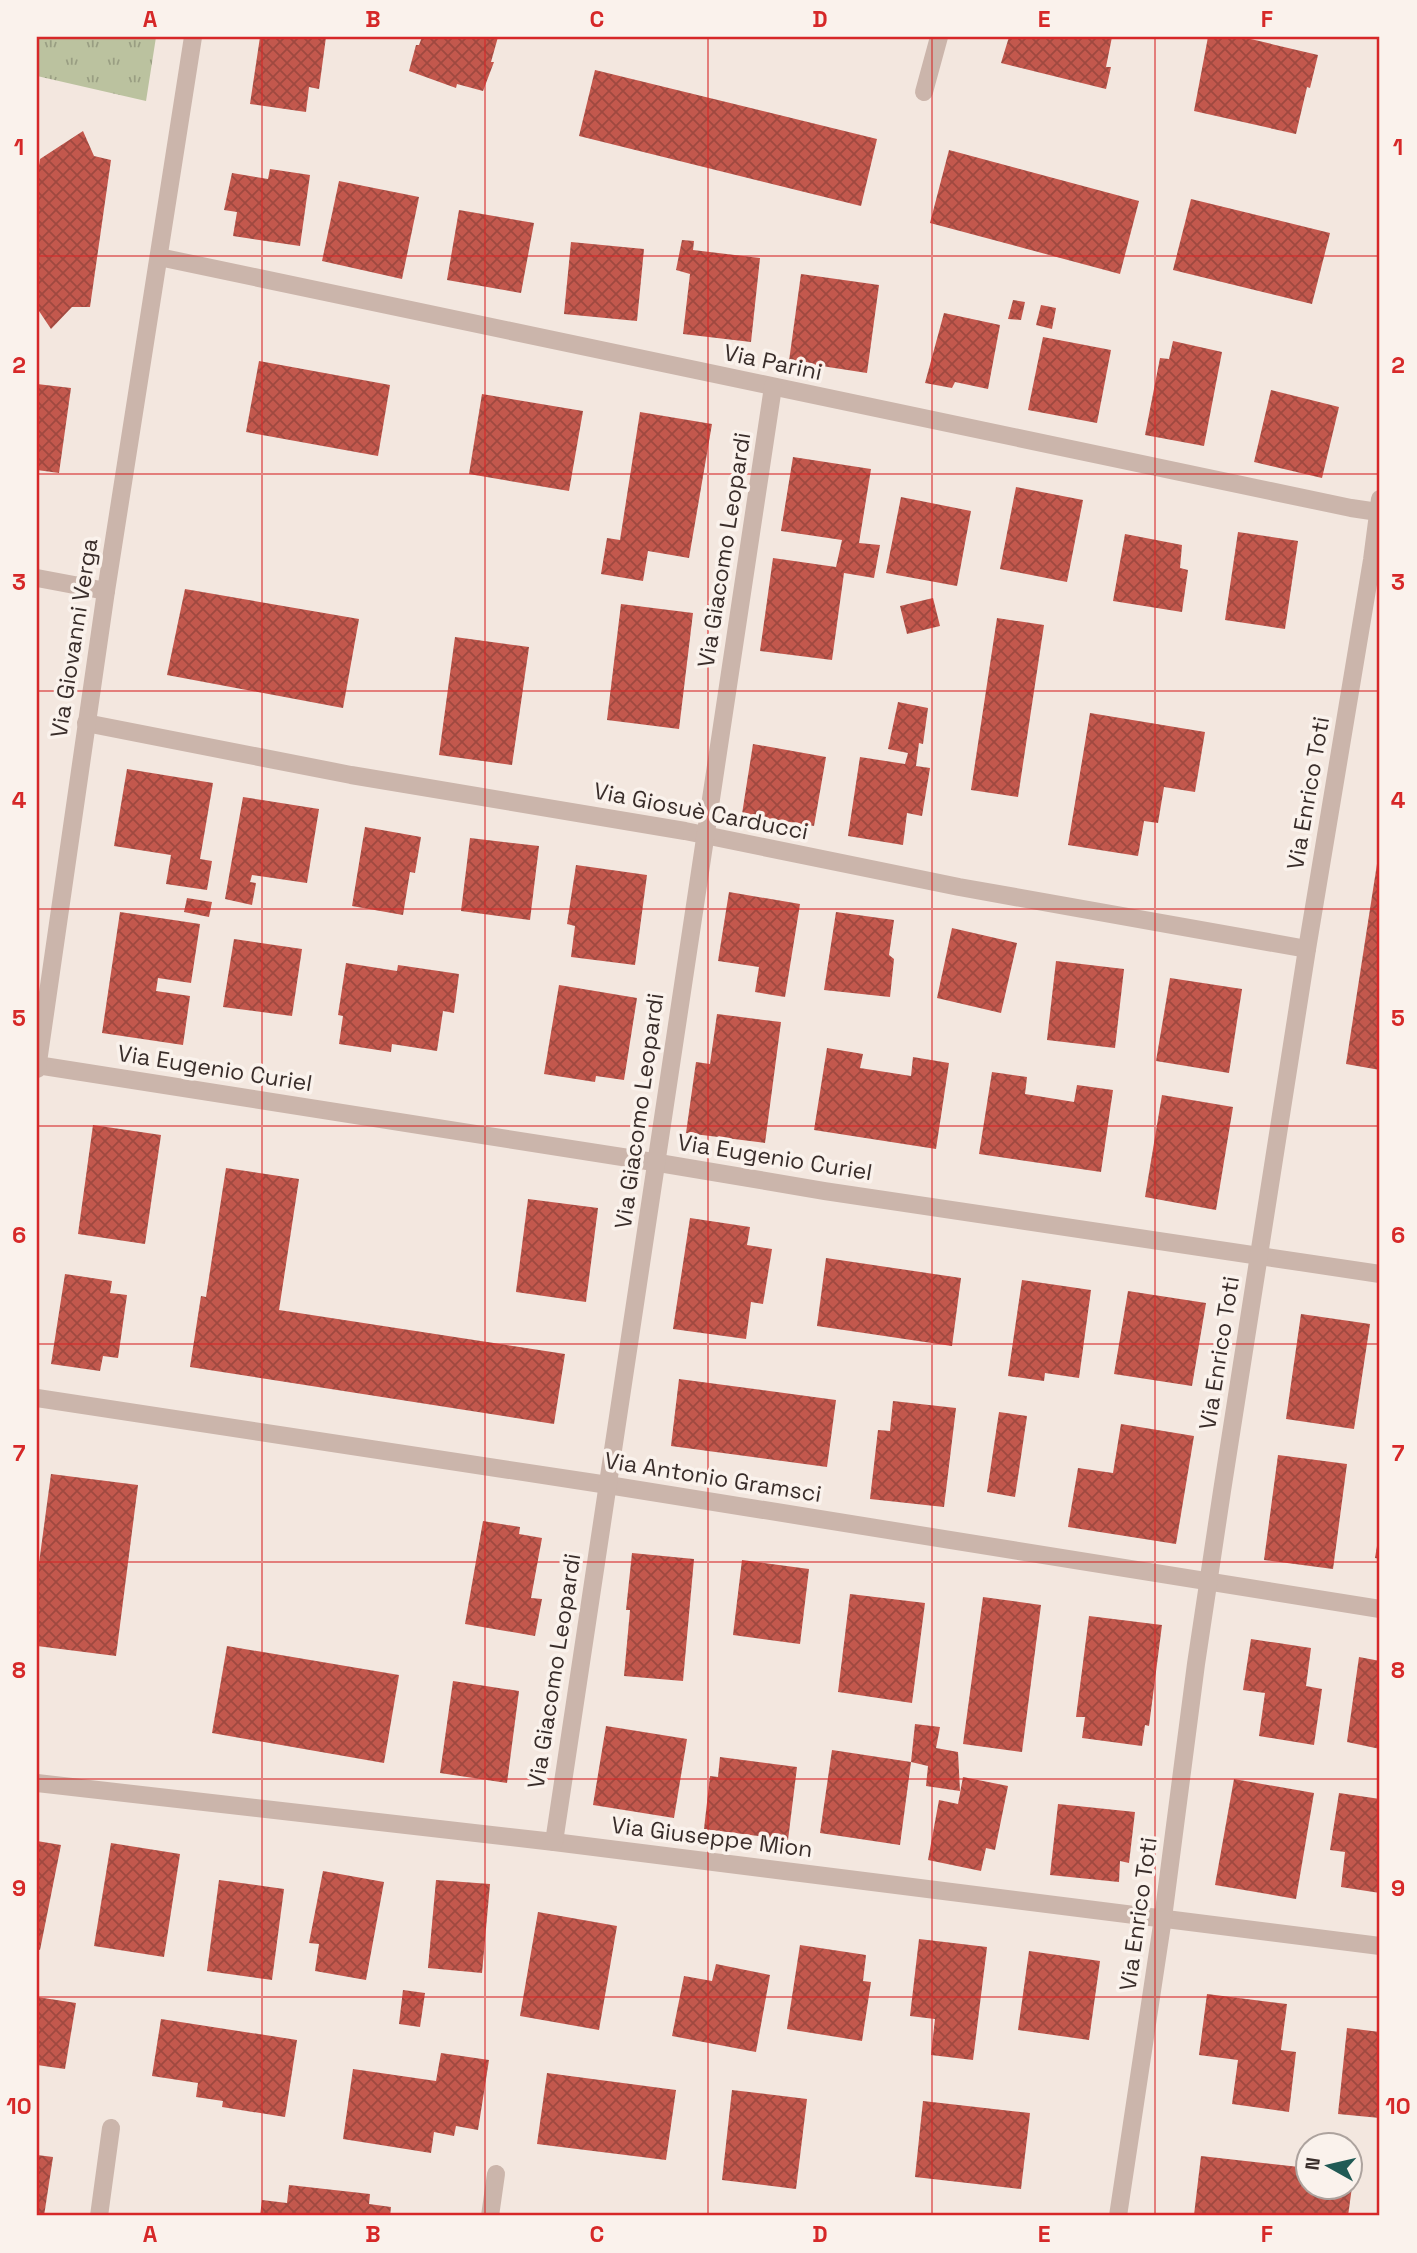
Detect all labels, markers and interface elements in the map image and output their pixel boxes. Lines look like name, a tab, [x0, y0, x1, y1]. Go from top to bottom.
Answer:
text: A	[143, 4, 158, 34]
text: B	[365, 4, 381, 34]
text: C	[590, 4, 604, 34]
text: D	[812, 4, 828, 34]
text: E	[1038, 4, 1050, 34]
text: F	[1261, 4, 1273, 34]
text: 1	[14, 132, 24, 162]
text: 1	[1393, 132, 1403, 162]
street label: Via Parini	[721, 337, 825, 387]
text: 2	[12, 350, 26, 380]
text: 2	[1391, 350, 1405, 380]
street label: Via Giacomo Leopardi	[691, 430, 757, 670]
street label: Via Giovanni Verga	[43, 536, 105, 740]
text: 3	[12, 567, 26, 597]
text: 3	[1391, 567, 1405, 597]
street label: Via Enrico Toti	[1280, 714, 1336, 872]
street label: Via Giosuè Carducci	[591, 775, 811, 847]
text: 4	[12, 785, 27, 815]
text: 4	[1391, 785, 1406, 815]
street label: Via Giacomo Leopardi	[608, 991, 670, 1231]
text: 5	[12, 1003, 26, 1033]
text: 5	[1391, 1003, 1405, 1033]
street label: Via Eugenio Curiel	[116, 1038, 314, 1098]
street label: Via Eugenio Curiel	[676, 1127, 874, 1187]
text: 6	[12, 1220, 26, 1250]
text: 6	[1391, 1220, 1405, 1250]
street label: Via Enrico Toti	[1192, 1274, 1246, 1432]
text: 7	[13, 1438, 26, 1468]
text: 7	[1392, 1438, 1405, 1468]
street label: Via Antonio Gramsci	[602, 1445, 824, 1509]
street label: Via Giacomo Leopardi	[521, 1551, 587, 1791]
text: 8	[12, 1655, 26, 1685]
text: 8	[1391, 1655, 1405, 1685]
street label: Via Giuseppe Mion	[610, 1810, 814, 1864]
street label: Via Enrico Toti	[1112, 1835, 1164, 1993]
text: 9	[12, 1873, 26, 1903]
text: 9	[1391, 1873, 1405, 1903]
text: 10	[6, 2091, 32, 2121]
text: 10	[1385, 2091, 1411, 2121]
north arrow	[1294, 2130, 1364, 2200]
text: N	[1299, 2156, 1326, 2172]
text: A	[143, 2219, 158, 2249]
text: B	[365, 2219, 381, 2249]
text: C	[590, 2219, 604, 2249]
text: D	[812, 2219, 828, 2249]
text: E	[1038, 2219, 1050, 2249]
text: F	[1261, 2219, 1273, 2249]

